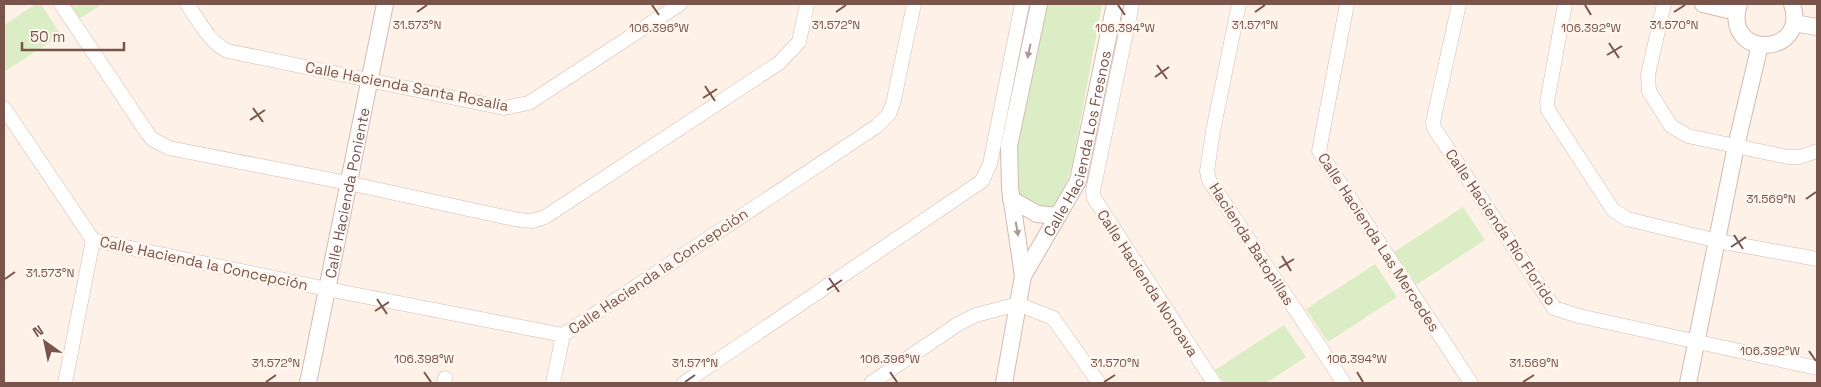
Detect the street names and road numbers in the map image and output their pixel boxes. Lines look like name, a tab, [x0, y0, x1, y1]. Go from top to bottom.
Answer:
street label: Calle Hacienda Los Fresnos	[1039, 48, 1115, 240]
street label: Calle Hacienda Santa Rosalía	[304, 57, 511, 115]
street label: Calle Hacienda Poniente	[320, 106, 373, 280]
street label: Calle Hacienda Río Florido	[1441, 145, 1561, 309]
street label: Calle Hacienda Las Mercedes	[1314, 149, 1444, 335]
street label: Hacienda Batopillas	[1205, 179, 1299, 309]
street label: Calle Hacienda la Concepción	[565, 204, 751, 338]
street label: Calle Hacienda Nonoava	[1093, 206, 1203, 361]
street label: Calle Hacienda la Concepción	[98, 232, 310, 294]

